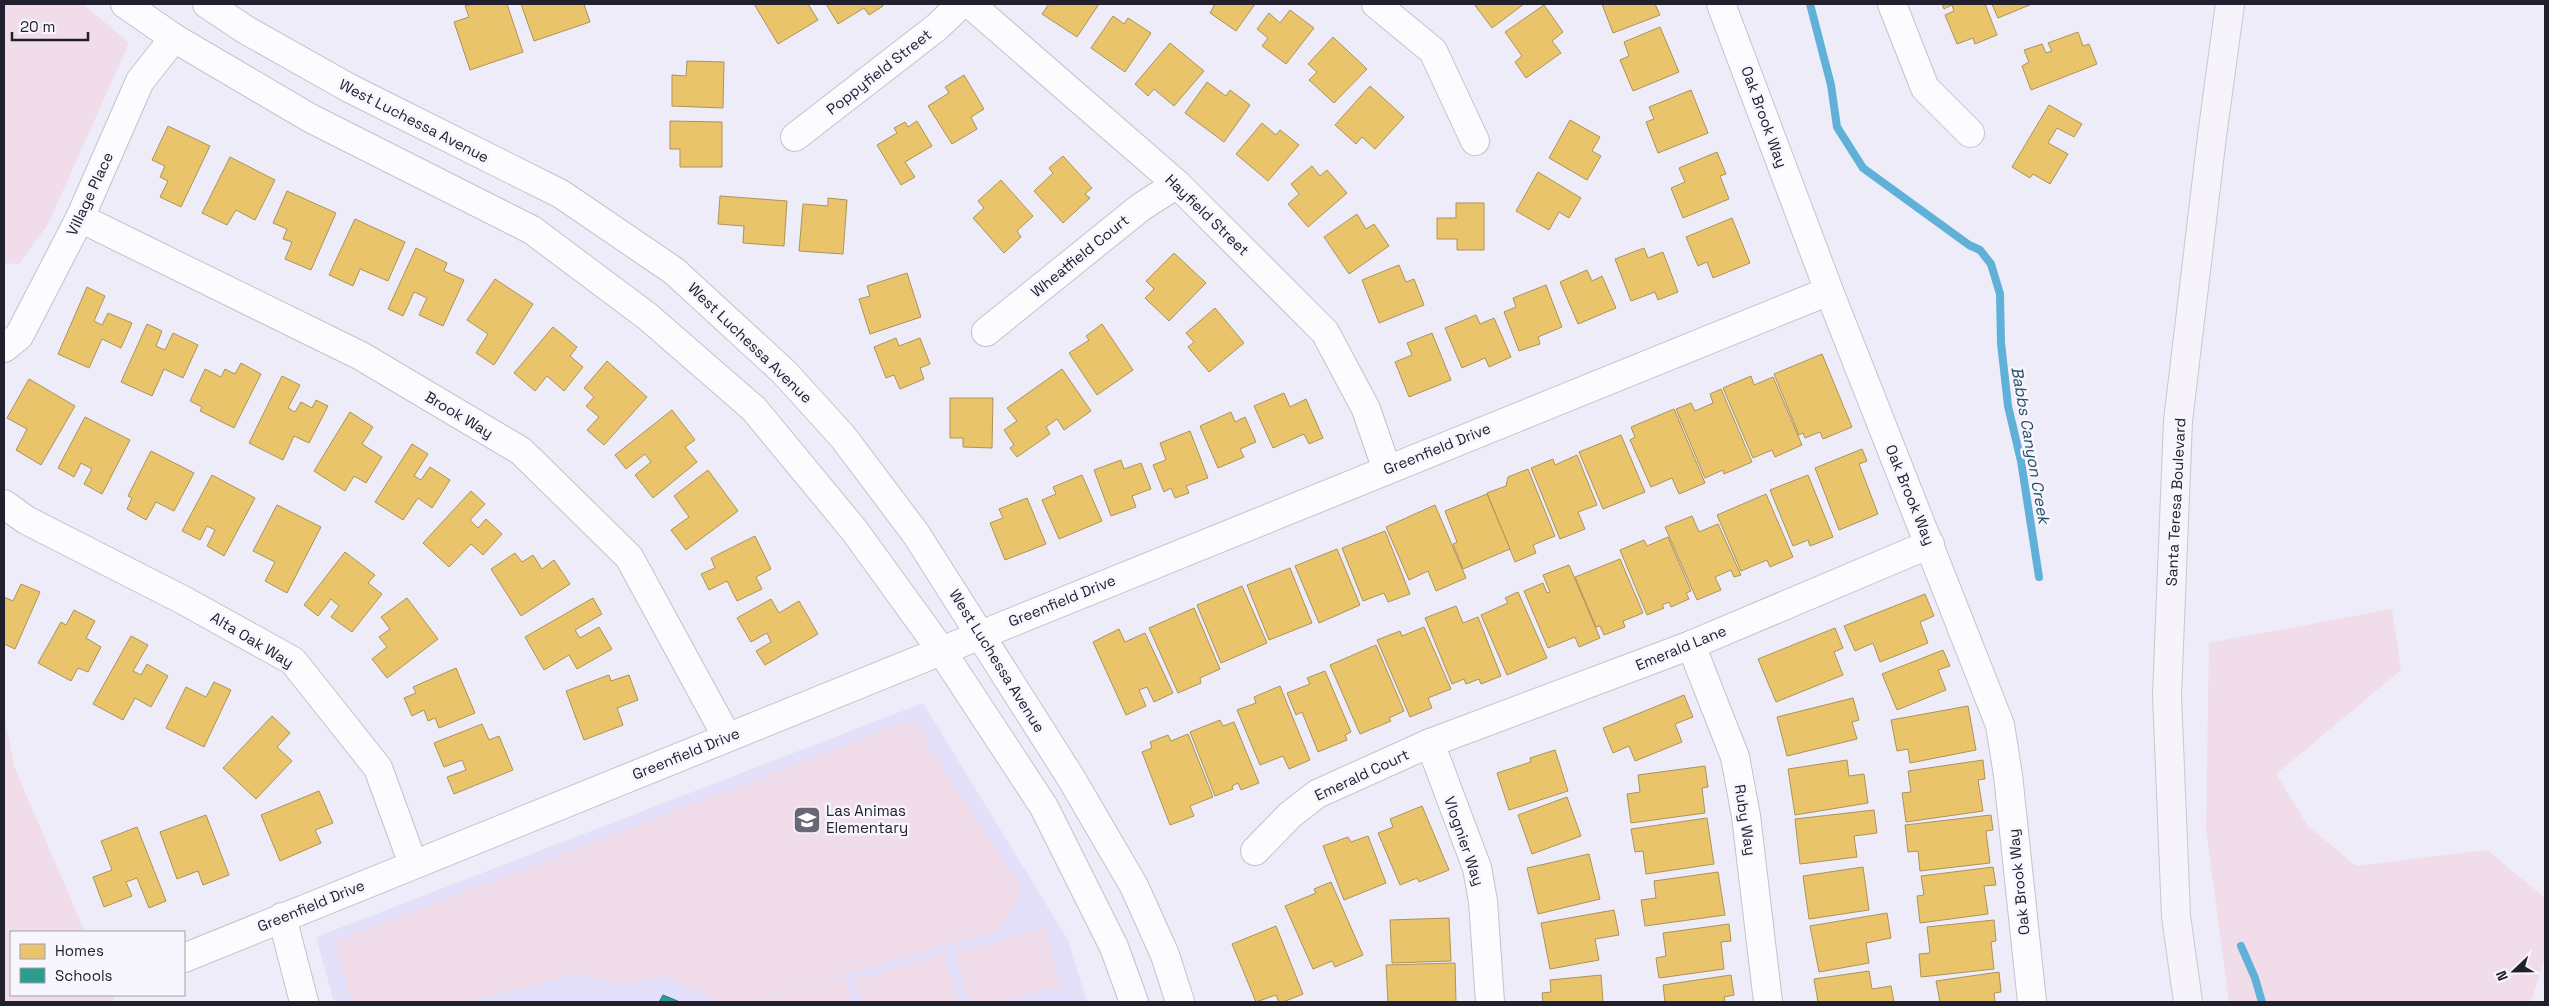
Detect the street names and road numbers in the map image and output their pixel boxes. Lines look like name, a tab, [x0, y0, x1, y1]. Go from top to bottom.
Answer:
street label: Poppyfield Street	[822, 25, 935, 119]
street label: Oak Brook Way	[1737, 63, 1792, 170]
street label: West Luchessa Avenue	[336, 74, 492, 167]
street label: Village Place	[62, 149, 117, 239]
street label: Hayfield Street	[1161, 170, 1253, 260]
street label: Wheatfield Court	[1027, 210, 1133, 301]
street label: West Luchessa Avenue	[684, 278, 817, 407]
street label: Brook Way	[422, 387, 497, 442]
street label: Santa Teresa Boulevard	[2162, 417, 2189, 587]
street label: Greenfield Drive	[1380, 418, 1493, 479]
street label: Oak Brook Way	[1882, 442, 1939, 548]
street label: Greenfield Drive	[1005, 570, 1118, 631]
street label: West Luchessa Avenue	[945, 585, 1049, 736]
street label: Alta Oak Way	[207, 607, 297, 672]
street label: Emerald Lane	[1633, 621, 1729, 674]
street label: Greenfield Drive	[629, 723, 742, 784]
street label: Emerald Court	[1312, 744, 1412, 805]
street label: Ruby Way	[1730, 783, 1760, 857]
street label: Vlognier Way	[1440, 793, 1489, 888]
street label: Oak Brook Way	[2003, 828, 2034, 936]
street label: Greenfield Drive	[254, 875, 367, 936]

